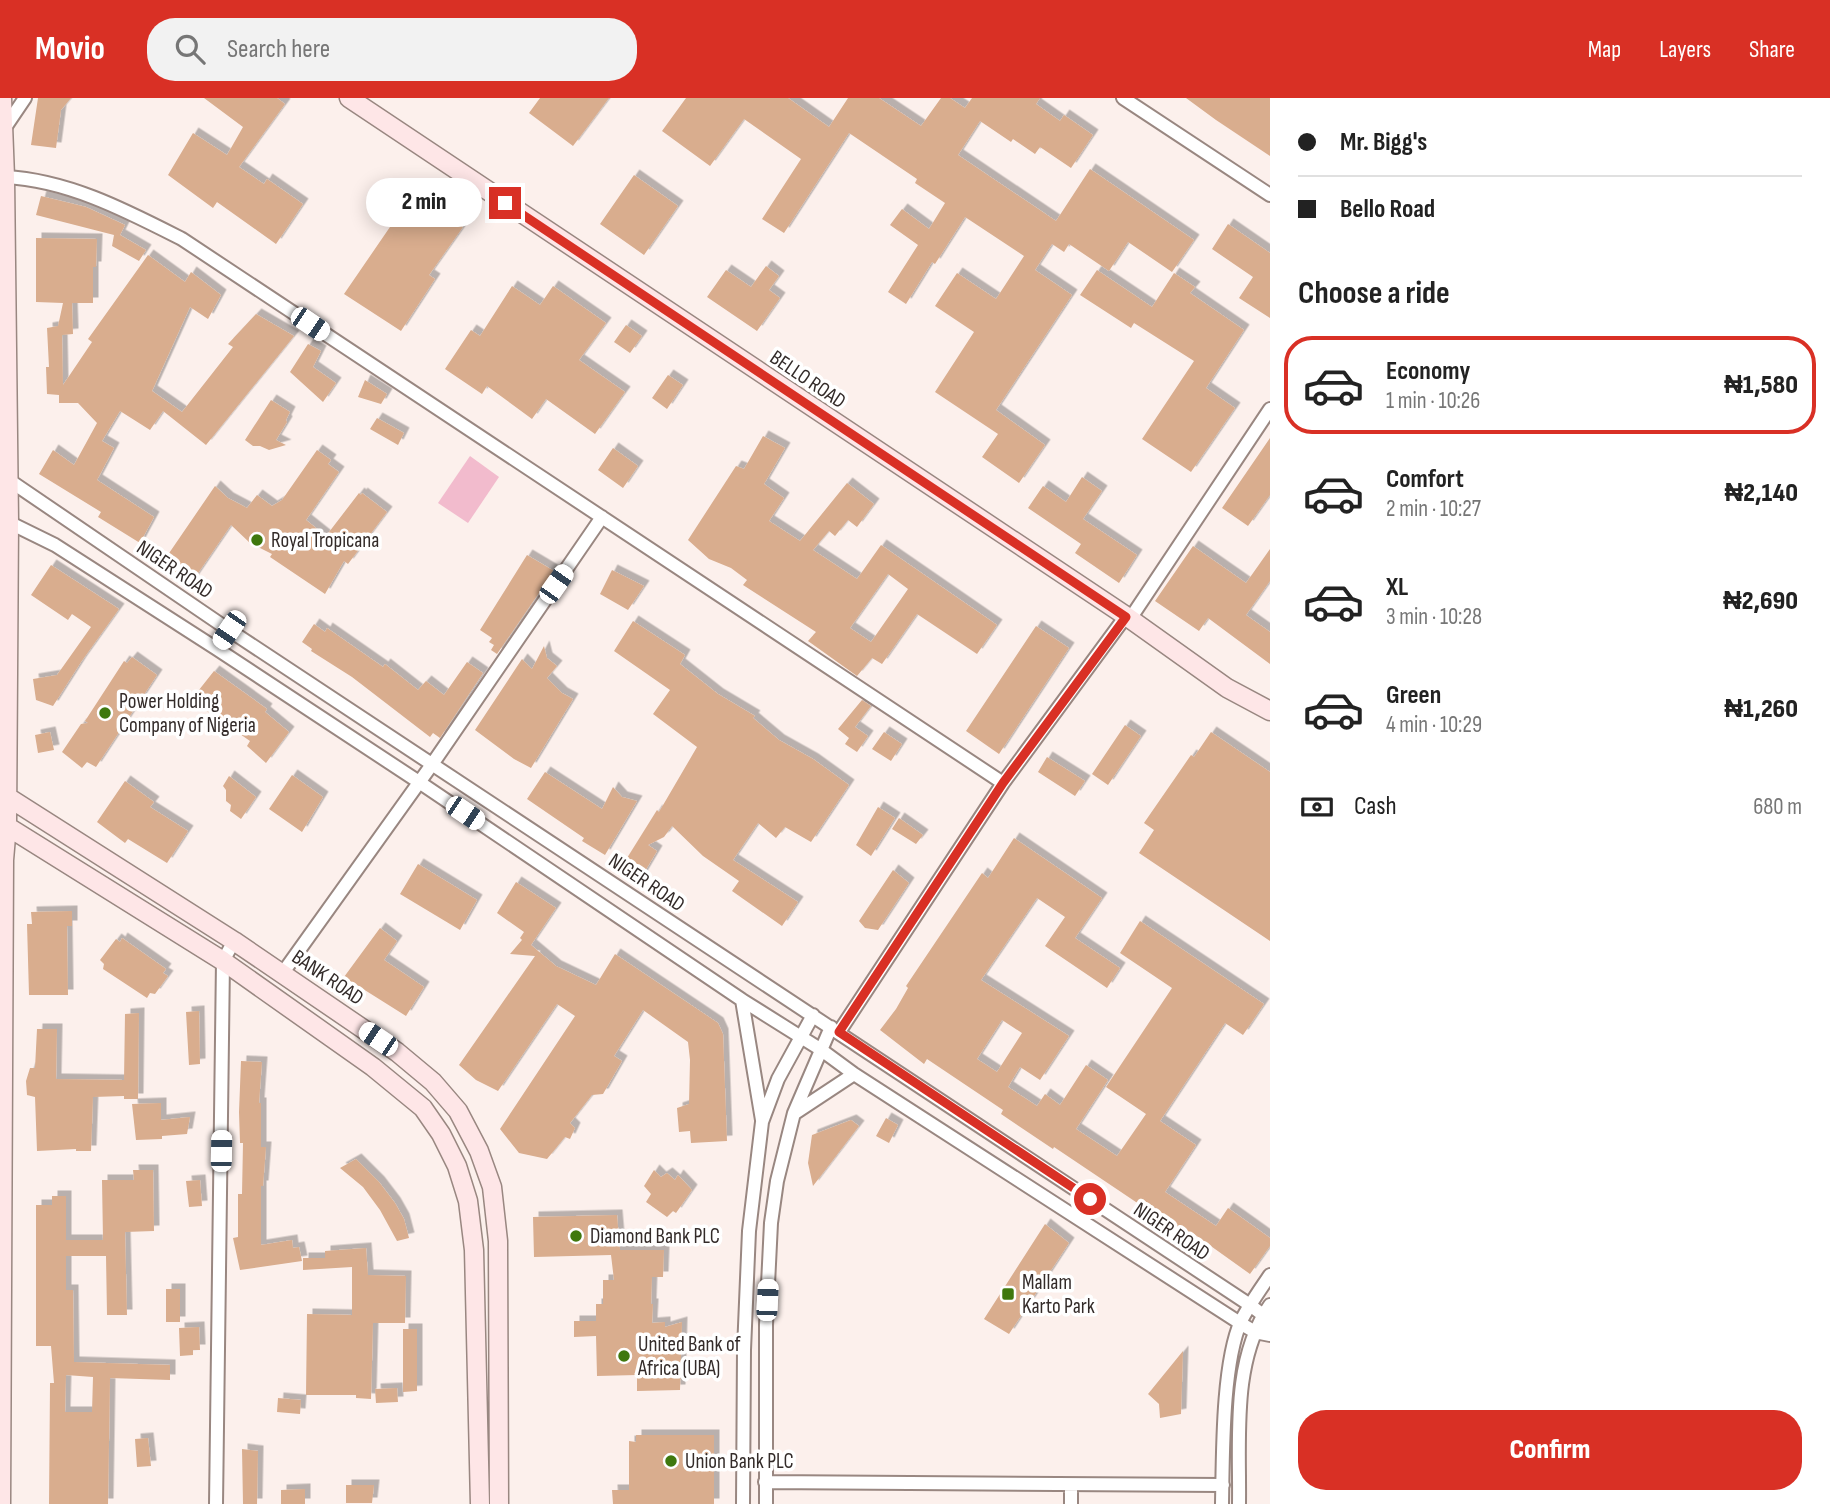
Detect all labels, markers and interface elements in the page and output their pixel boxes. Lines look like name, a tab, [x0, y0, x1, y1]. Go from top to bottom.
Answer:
search box	[147, 18, 637, 81]
text: Movio	[35, 29, 105, 69]
icon: search	[171, 30, 209, 68]
text: Search here	[227, 34, 330, 65]
text: Map	[1588, 35, 1621, 64]
text: Layers	[1659, 35, 1711, 64]
text: Share	[1749, 35, 1795, 64]
text: Mr. Bigg's	[1340, 127, 1427, 158]
callout: 2 min	[365, 178, 480, 228]
route end	[489, 187, 521, 219]
text: 2 min	[402, 188, 446, 216]
text: Bello Road	[1340, 194, 1435, 225]
text: Choose a ride	[1298, 274, 1450, 313]
car	[287, 304, 334, 344]
street label: BELLO ROAD	[765, 345, 850, 414]
icon: car	[1302, 354, 1365, 417]
text: Economy	[1386, 356, 1470, 387]
text: ₦1,580	[1724, 370, 1798, 401]
text: 1 min · 10:26	[1386, 387, 1480, 415]
icon: car	[1302, 462, 1365, 525]
text: Comfort	[1386, 464, 1464, 495]
text: ₦2,140	[1725, 478, 1798, 509]
text: 2 min · 10:27	[1386, 495, 1481, 523]
place label: Royal Tropicana	[271, 528, 379, 553]
marker: Royal Tropicana	[249, 532, 265, 548]
street label: NIGER ROAD	[132, 535, 217, 604]
car	[536, 561, 577, 607]
icon: car	[1302, 570, 1365, 633]
text: XL	[1386, 572, 1408, 603]
text: ₦2,690	[1723, 586, 1798, 617]
text: 3 min · 10:28	[1386, 603, 1482, 631]
car	[209, 607, 250, 653]
icon: car	[1302, 678, 1365, 741]
text: Green	[1386, 680, 1441, 711]
place label: Power Holding Company of Nigeria	[119, 689, 256, 738]
text: ₦1,260	[1724, 694, 1798, 725]
marker: Power Holding Company of Nigeria	[97, 705, 113, 721]
text: 4 min · 10:29	[1386, 711, 1482, 739]
icon: cash	[1298, 788, 1336, 826]
text: Cash	[1354, 791, 1397, 822]
car	[442, 793, 489, 833]
text: 680 m	[1753, 793, 1802, 821]
street label: NIGER ROAD	[604, 848, 689, 917]
street label: BANK ROAD	[287, 944, 368, 1010]
car	[355, 1019, 402, 1059]
car	[211, 1130, 232, 1172]
route start	[1074, 1183, 1106, 1215]
street label: NIGER ROAD	[1129, 1197, 1214, 1266]
place label: Diamond Bank PLC	[590, 1224, 720, 1249]
marker: Diamond Bank PLC	[568, 1228, 584, 1244]
place label: Mallam Karto Park	[1022, 1270, 1095, 1319]
car	[756, 1278, 779, 1322]
marker: Mallam Karto Park	[1000, 1286, 1016, 1302]
place label: United Bank of Africa (UBA)	[637, 1332, 742, 1381]
marker: United Bank of Africa (UBA)	[616, 1348, 632, 1364]
button: Confirm	[1298, 1410, 1802, 1490]
place label: Union Bank PLC	[685, 1449, 794, 1474]
marker: Union Bank PLC	[663, 1453, 679, 1469]

